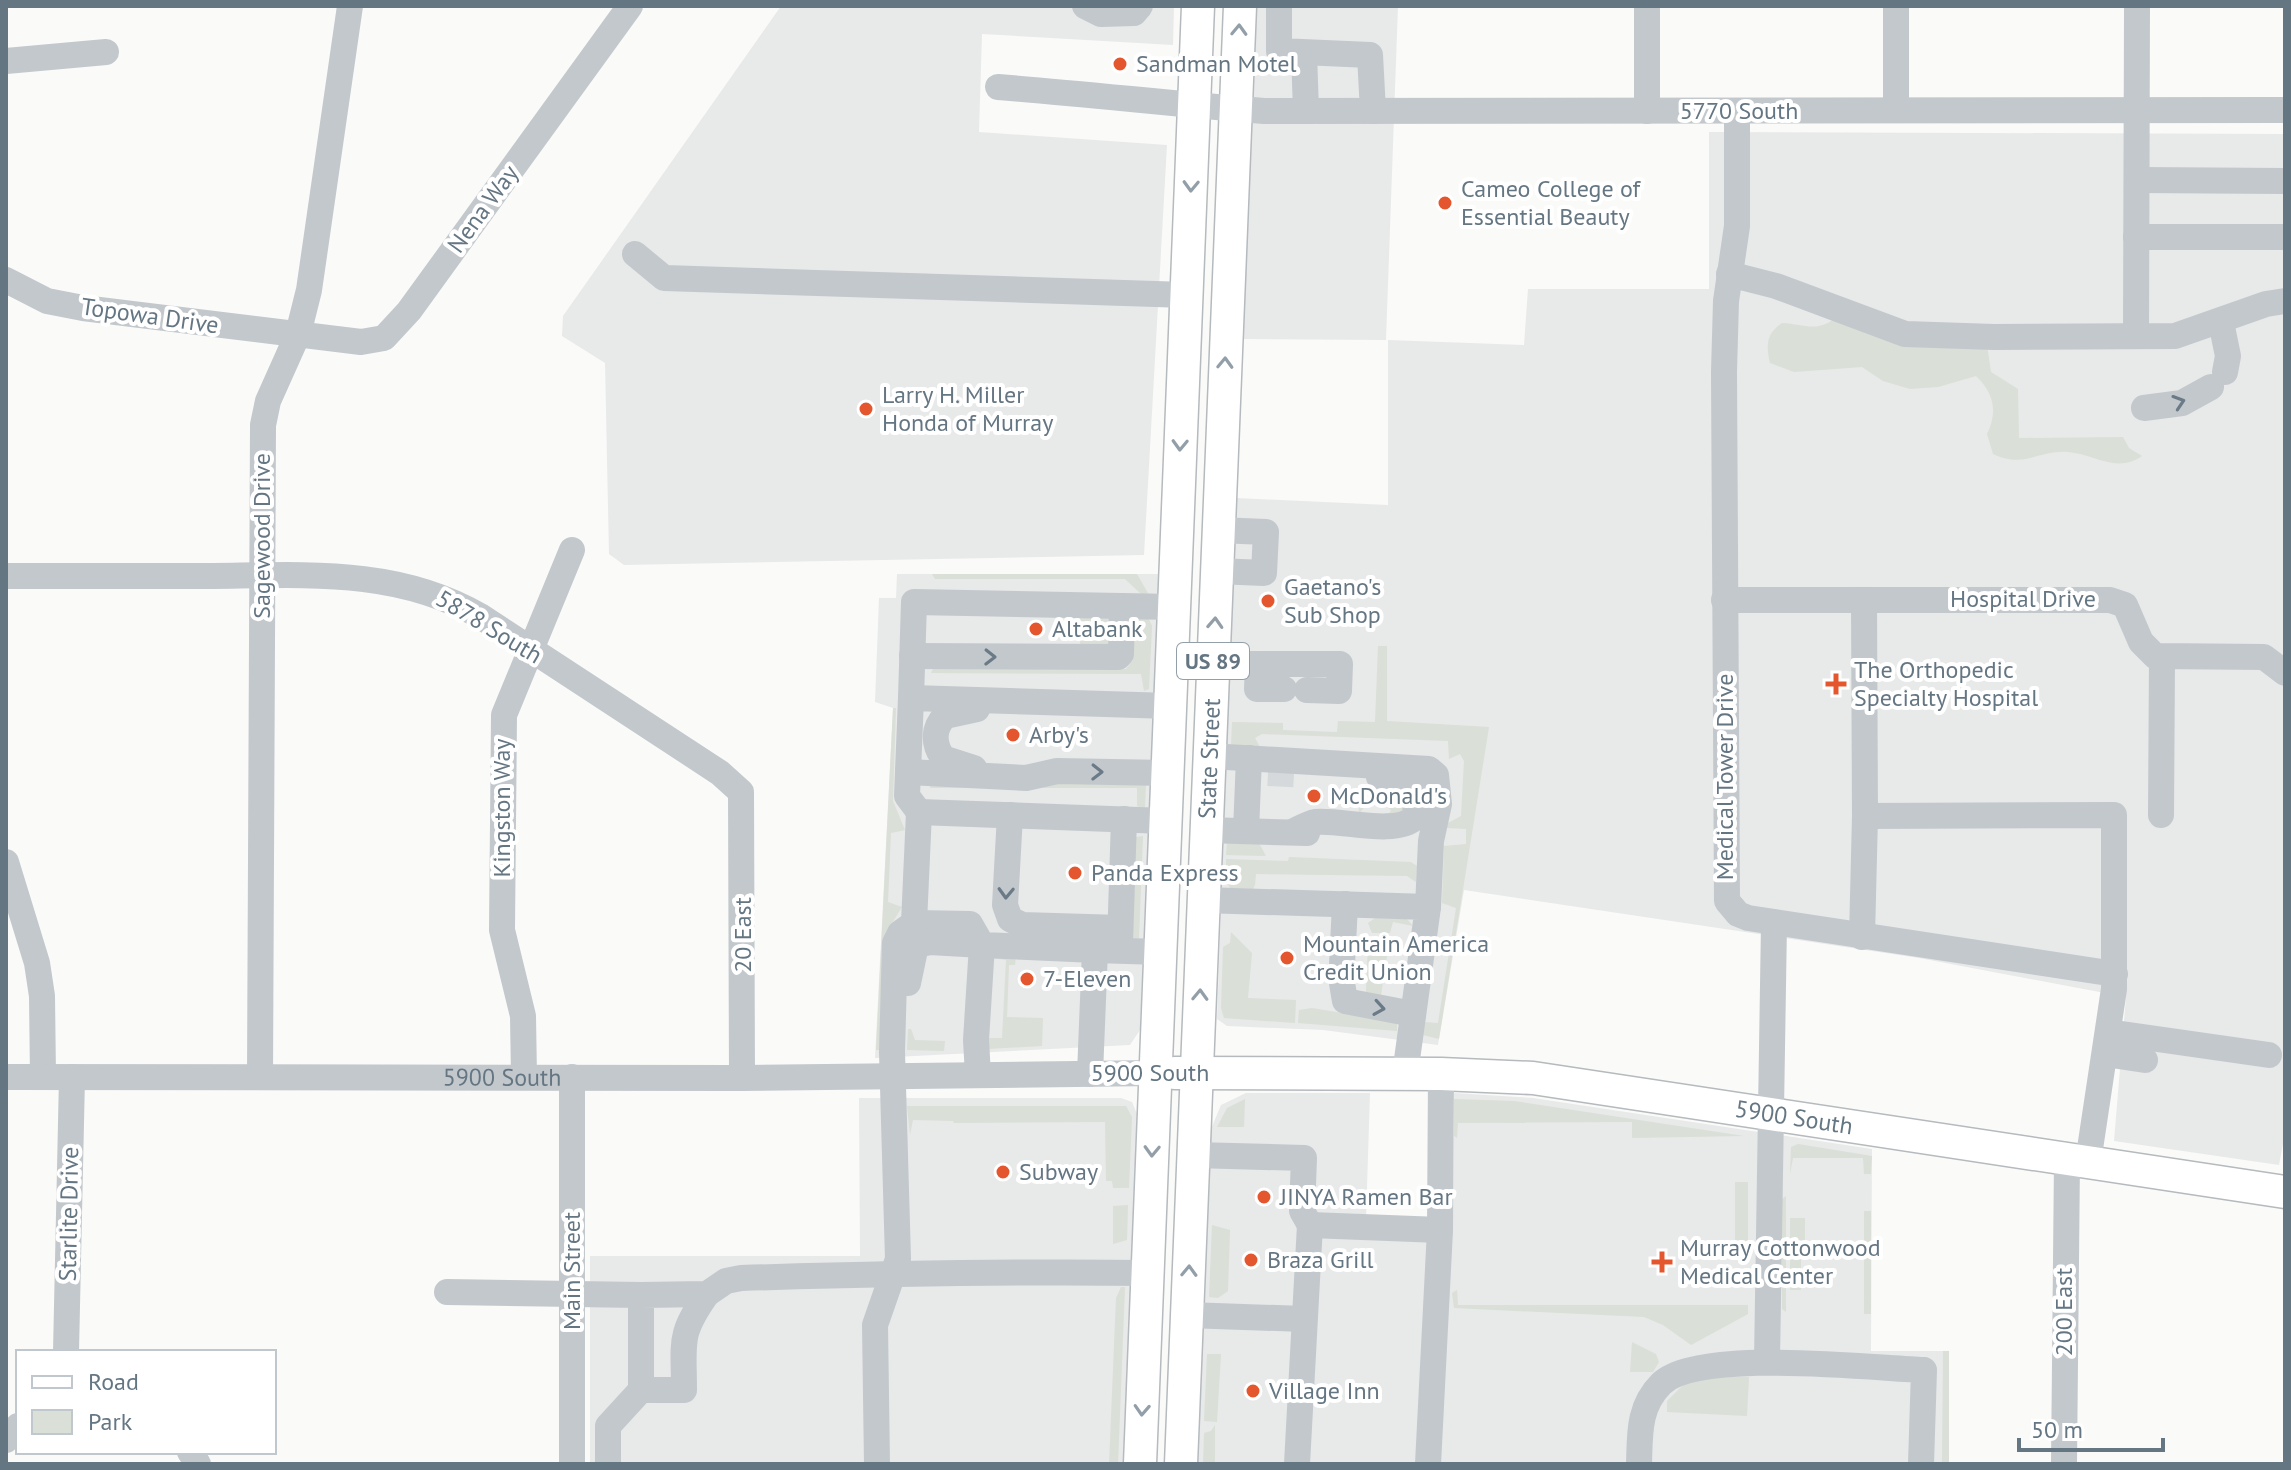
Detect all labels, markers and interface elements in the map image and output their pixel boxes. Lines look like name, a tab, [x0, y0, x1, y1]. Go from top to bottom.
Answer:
one-way arrow	[1230, 23, 1247, 36]
place label: Sandman Motel	[1136, 48, 1297, 79]
marker: Sandman Motel	[1111, 55, 1129, 73]
street label: 5770 South	[1680, 95, 1798, 126]
street label: Nena Way	[440, 159, 525, 259]
place label: Cameo College of Essential Beauty	[1461, 173, 1642, 232]
one-way arrow	[1182, 180, 1199, 193]
marker: Cameo College of Essential Beauty	[1436, 194, 1454, 212]
street label: Topowa Drive	[79, 291, 221, 340]
one-way arrow	[1217, 356, 1234, 369]
place label: Larry H. Miller Honda of Murray	[882, 379, 1053, 438]
one-way arrow	[2172, 395, 2185, 411]
marker: Larry H. Miller Honda of Murray	[857, 400, 875, 418]
one-way arrow	[1172, 439, 1189, 452]
street label: Sagewood Drive	[246, 453, 277, 619]
place label: Gaetano's Sub Shop	[1284, 571, 1381, 630]
street label: 5878 South	[430, 583, 548, 670]
street label: Hospital Drive	[1950, 583, 2096, 614]
marker: Gaetano's Sub Shop	[1259, 592, 1277, 610]
place label: Altabank	[1052, 613, 1143, 644]
one-way arrow	[1206, 616, 1223, 629]
marker: Altabank	[1027, 620, 1045, 638]
road number: US 89	[1177, 643, 1249, 679]
one-way arrow	[984, 648, 997, 666]
place label: The Orthopedic Specialty Hospital	[1854, 654, 2038, 713]
marker: The Orthopedic Specialty Hospital	[1825, 673, 1847, 695]
street label: Medical Tower Drive	[1709, 674, 1740, 880]
street label: State Street	[1191, 698, 1227, 819]
place label: Arby's	[1029, 719, 1089, 750]
marker: Arby's	[1004, 726, 1022, 744]
street label: Kingston Way	[486, 739, 517, 877]
one-way arrow	[1091, 763, 1104, 781]
place label: McDonald's	[1330, 780, 1447, 811]
marker: McDonald's	[1305, 787, 1323, 805]
place label: Panda Express	[1091, 857, 1239, 888]
marker: Panda Express	[1066, 864, 1084, 882]
one-way arrow	[998, 887, 1015, 900]
street label: 20 East	[727, 897, 758, 973]
place label: Mountain America Credit Union	[1303, 928, 1489, 987]
marker: Mountain America Credit Union	[1278, 949, 1296, 967]
place label: 7-Eleven	[1043, 963, 1131, 994]
marker: 7-Eleven	[1018, 970, 1036, 988]
one-way arrow	[1191, 988, 1208, 1001]
one-way arrow	[1372, 999, 1386, 1016]
street label: 5900 South	[1091, 1057, 1209, 1088]
street label: 5900 South	[443, 1062, 561, 1093]
street label: 5900 South	[1733, 1093, 1855, 1141]
one-way arrow	[1144, 1145, 1161, 1157]
street label: Starlite Drive	[52, 1146, 85, 1282]
place label: Subway	[1019, 1156, 1098, 1187]
marker: Subway	[994, 1163, 1012, 1181]
place label: JINYA Ramen Bar	[1279, 1181, 1453, 1212]
marker: JINYA Ramen Bar	[1255, 1188, 1273, 1206]
street label: Main Street	[556, 1212, 587, 1330]
place label: Murray Cottonwood Medical Center	[1680, 1232, 1881, 1291]
place label: Braza Grill	[1267, 1244, 1373, 1275]
marker: Braza Grill	[1242, 1251, 1260, 1269]
marker: Murray Cottonwood Medical Center	[1651, 1251, 1673, 1273]
one-way arrow	[1180, 1264, 1197, 1277]
street label: 200 East	[2048, 1268, 2079, 1356]
legend	[16, 1350, 276, 1454]
text: Road	[88, 1366, 139, 1397]
place label: Village Inn	[1268, 1375, 1380, 1406]
marker: Village Inn	[1244, 1382, 1262, 1400]
scale bar	[2019, 1402, 2163, 1452]
one-way arrow	[1134, 1404, 1151, 1417]
text: Park	[88, 1406, 133, 1437]
text: 50 m	[2031, 1414, 2083, 1445]

